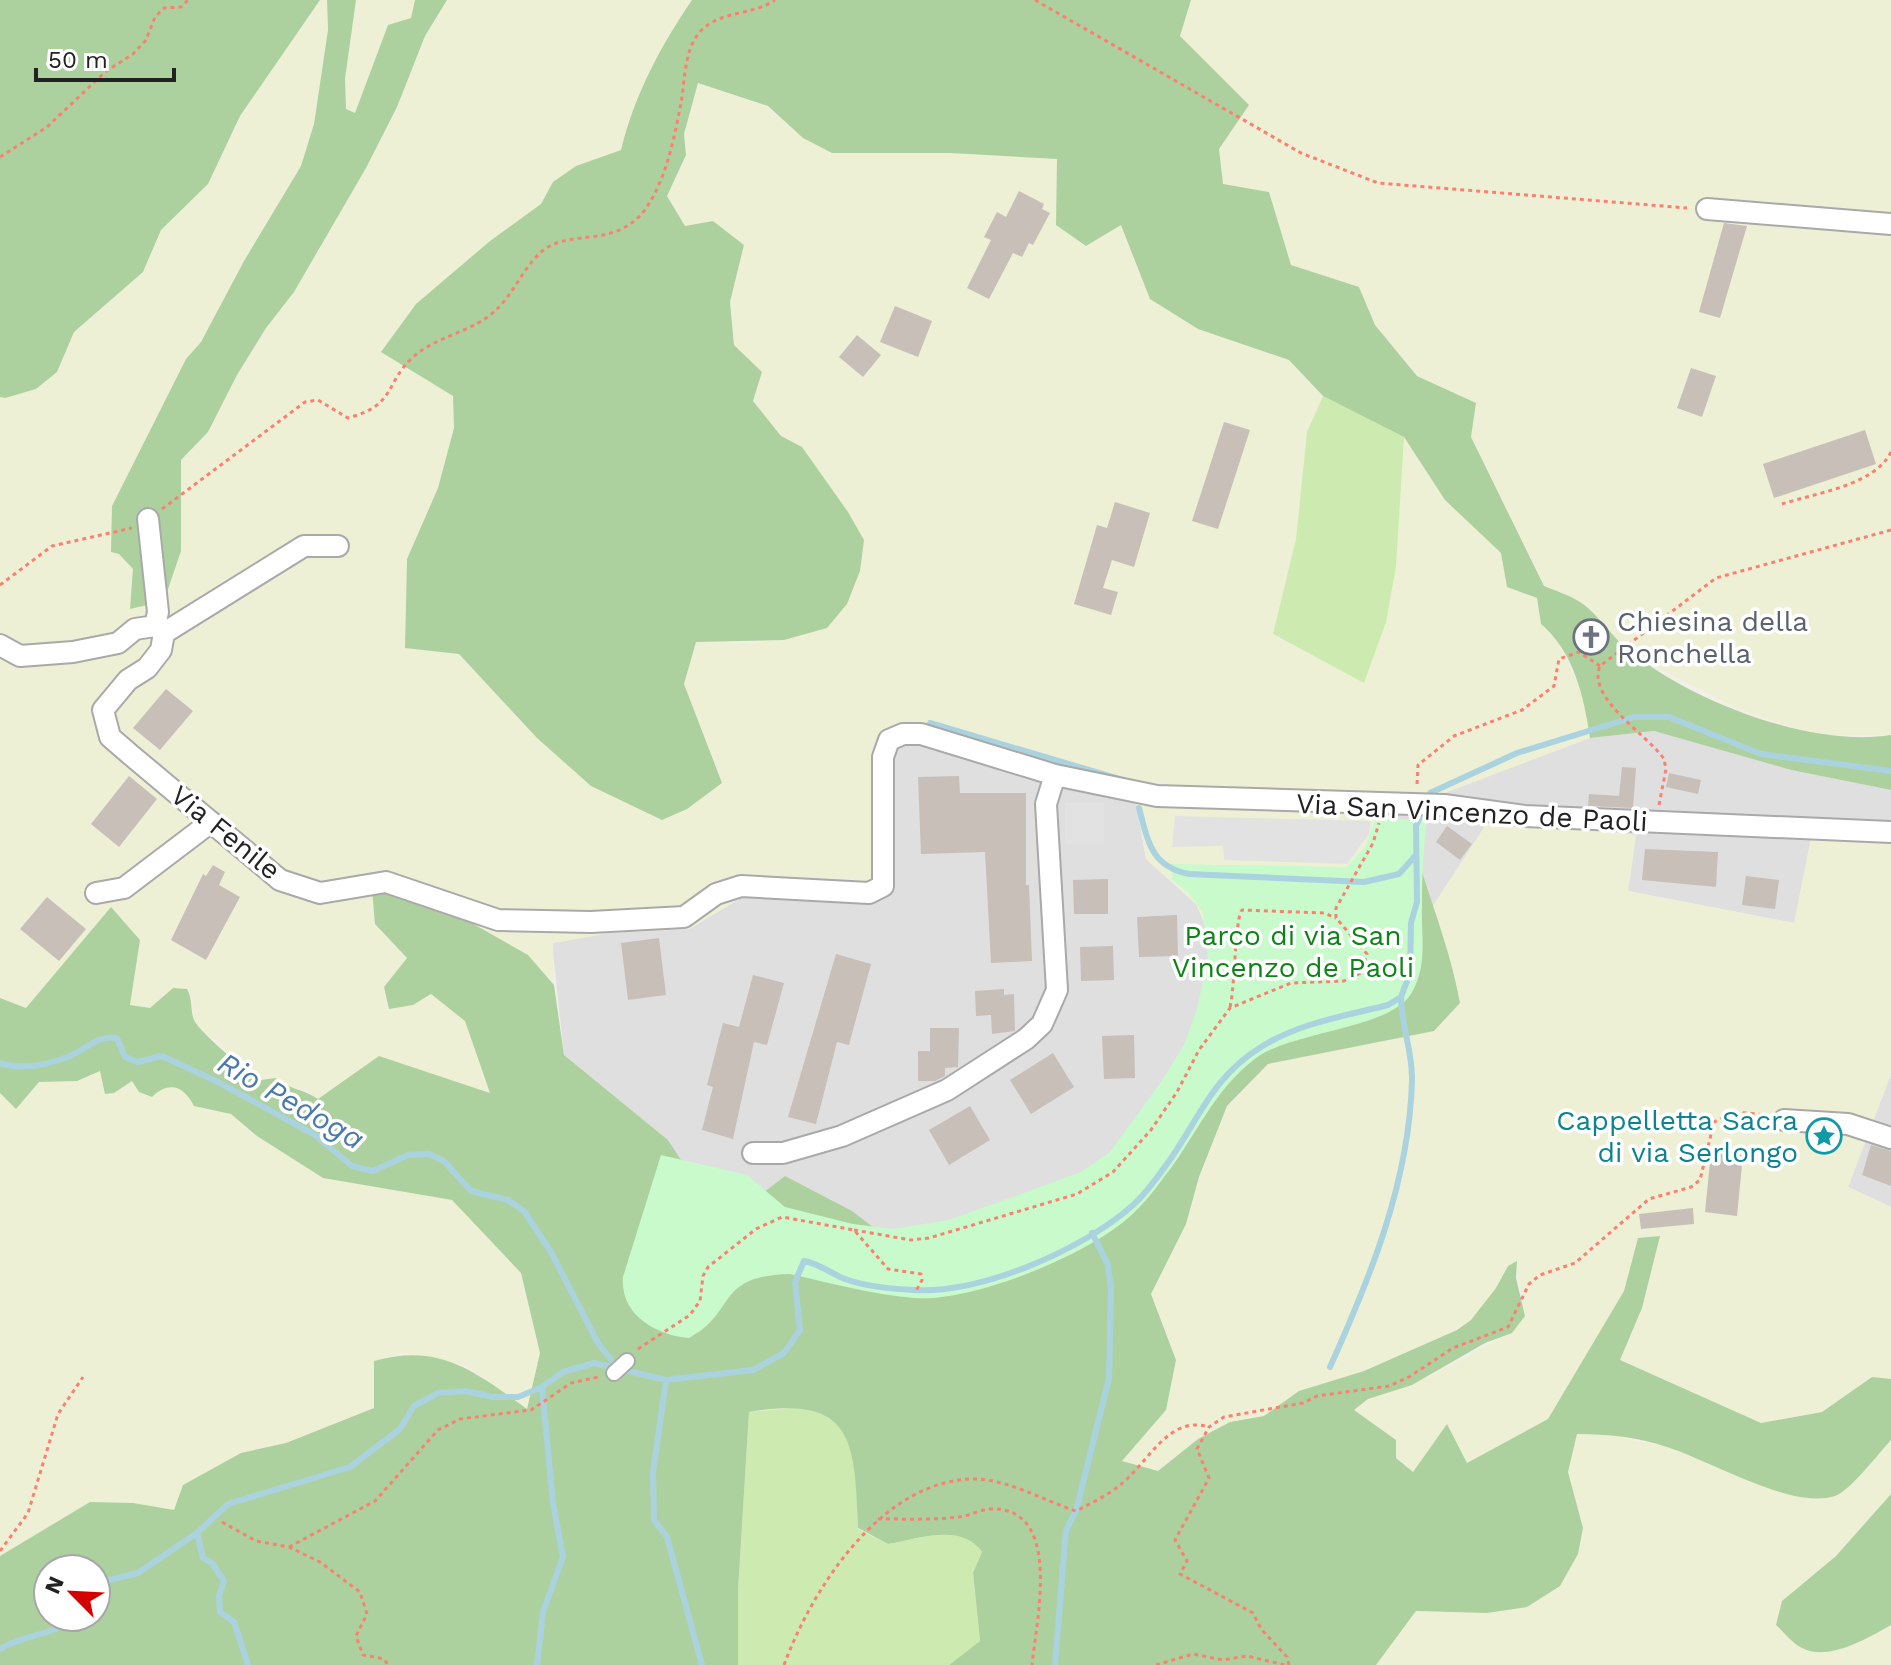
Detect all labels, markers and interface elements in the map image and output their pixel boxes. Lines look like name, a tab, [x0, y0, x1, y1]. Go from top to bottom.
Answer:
scale bar	[36, 32, 174, 82]
text: 50 m	[48, 46, 108, 74]
place label: Chiesina della Ronchella	[1617, 605, 1808, 670]
church icon: Chiesina della Ronchella	[1572, 618, 1610, 656]
street label: Via Fenile	[164, 778, 287, 887]
street label: Via San Vincenzo de Paoli	[1295, 787, 1649, 838]
park label: Parco di via San Vincenzo de Paoli	[1172, 919, 1414, 984]
water label: Rio Pedoga	[212, 1045, 371, 1156]
place label: Cappelletta Sacra di via Serlongo	[1556, 1104, 1798, 1169]
place icon: Cappelletta Sacra di via Serlongo	[1805, 1117, 1843, 1155]
north arrow	[32, 1553, 112, 1633]
text: N	[39, 1573, 69, 1598]

